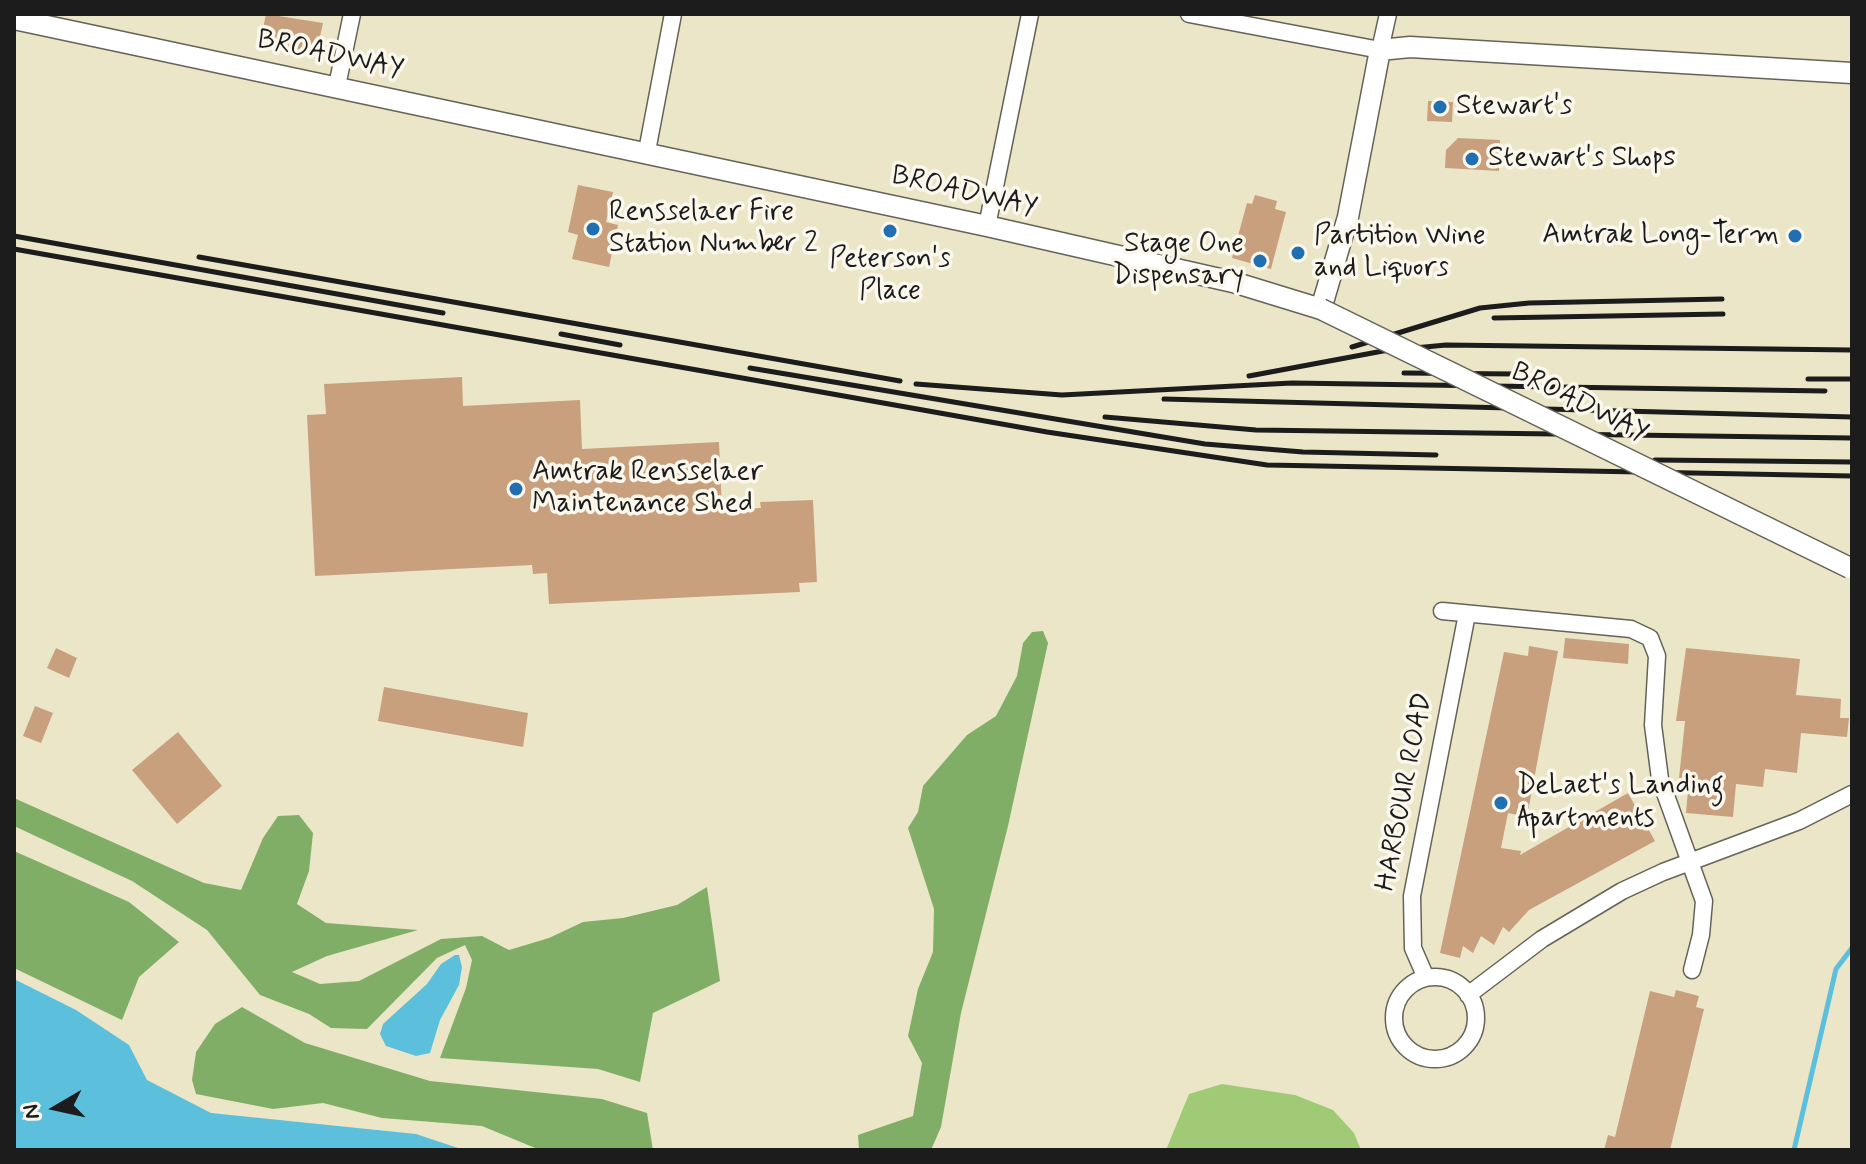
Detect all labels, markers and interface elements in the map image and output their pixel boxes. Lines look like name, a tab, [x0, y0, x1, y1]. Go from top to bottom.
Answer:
street label: BROADWAY	[254, 24, 406, 88]
place label: Stewart's	[1456, 90, 1572, 124]
marker: Stewart's	[1431, 98, 1449, 116]
place label: Stewart's Shops	[1488, 142, 1676, 176]
marker: Stewart's Shops	[1463, 150, 1481, 168]
street label: BROADWAY	[888, 160, 1040, 226]
place label: Rensselaer Fire Station Number 2	[609, 196, 818, 262]
place label: Amtrak Long-Term	[1542, 219, 1779, 253]
marker: Rensselaer Fire Station Number 2	[584, 220, 602, 238]
place label: Partition Wine and Liquors	[1314, 220, 1486, 286]
marker: Peterson's Place	[881, 222, 899, 240]
marker: Amtrak Long-Term	[1786, 227, 1804, 245]
place label: Stage One Dispensary	[1112, 228, 1244, 294]
place label: Peterson's Place	[830, 243, 950, 309]
marker: Partition Wine and Liquors	[1289, 244, 1307, 262]
marker: Stage One Dispensary	[1251, 252, 1269, 270]
street label: BROADWAY	[1505, 356, 1653, 452]
place label: Amtrak Rensselaer Maintenance Shed	[532, 456, 763, 522]
marker: Amtrak Rensselaer Maintenance Shed	[507, 480, 525, 498]
street label: HARBOUR ROAD	[1370, 690, 1442, 894]
place label: DeLaet's Landing Apartments	[1517, 770, 1724, 836]
marker: DeLaet's Landing Apartments	[1492, 794, 1510, 812]
north arrow	[16, 1068, 96, 1148]
text: N	[17, 1102, 47, 1121]

